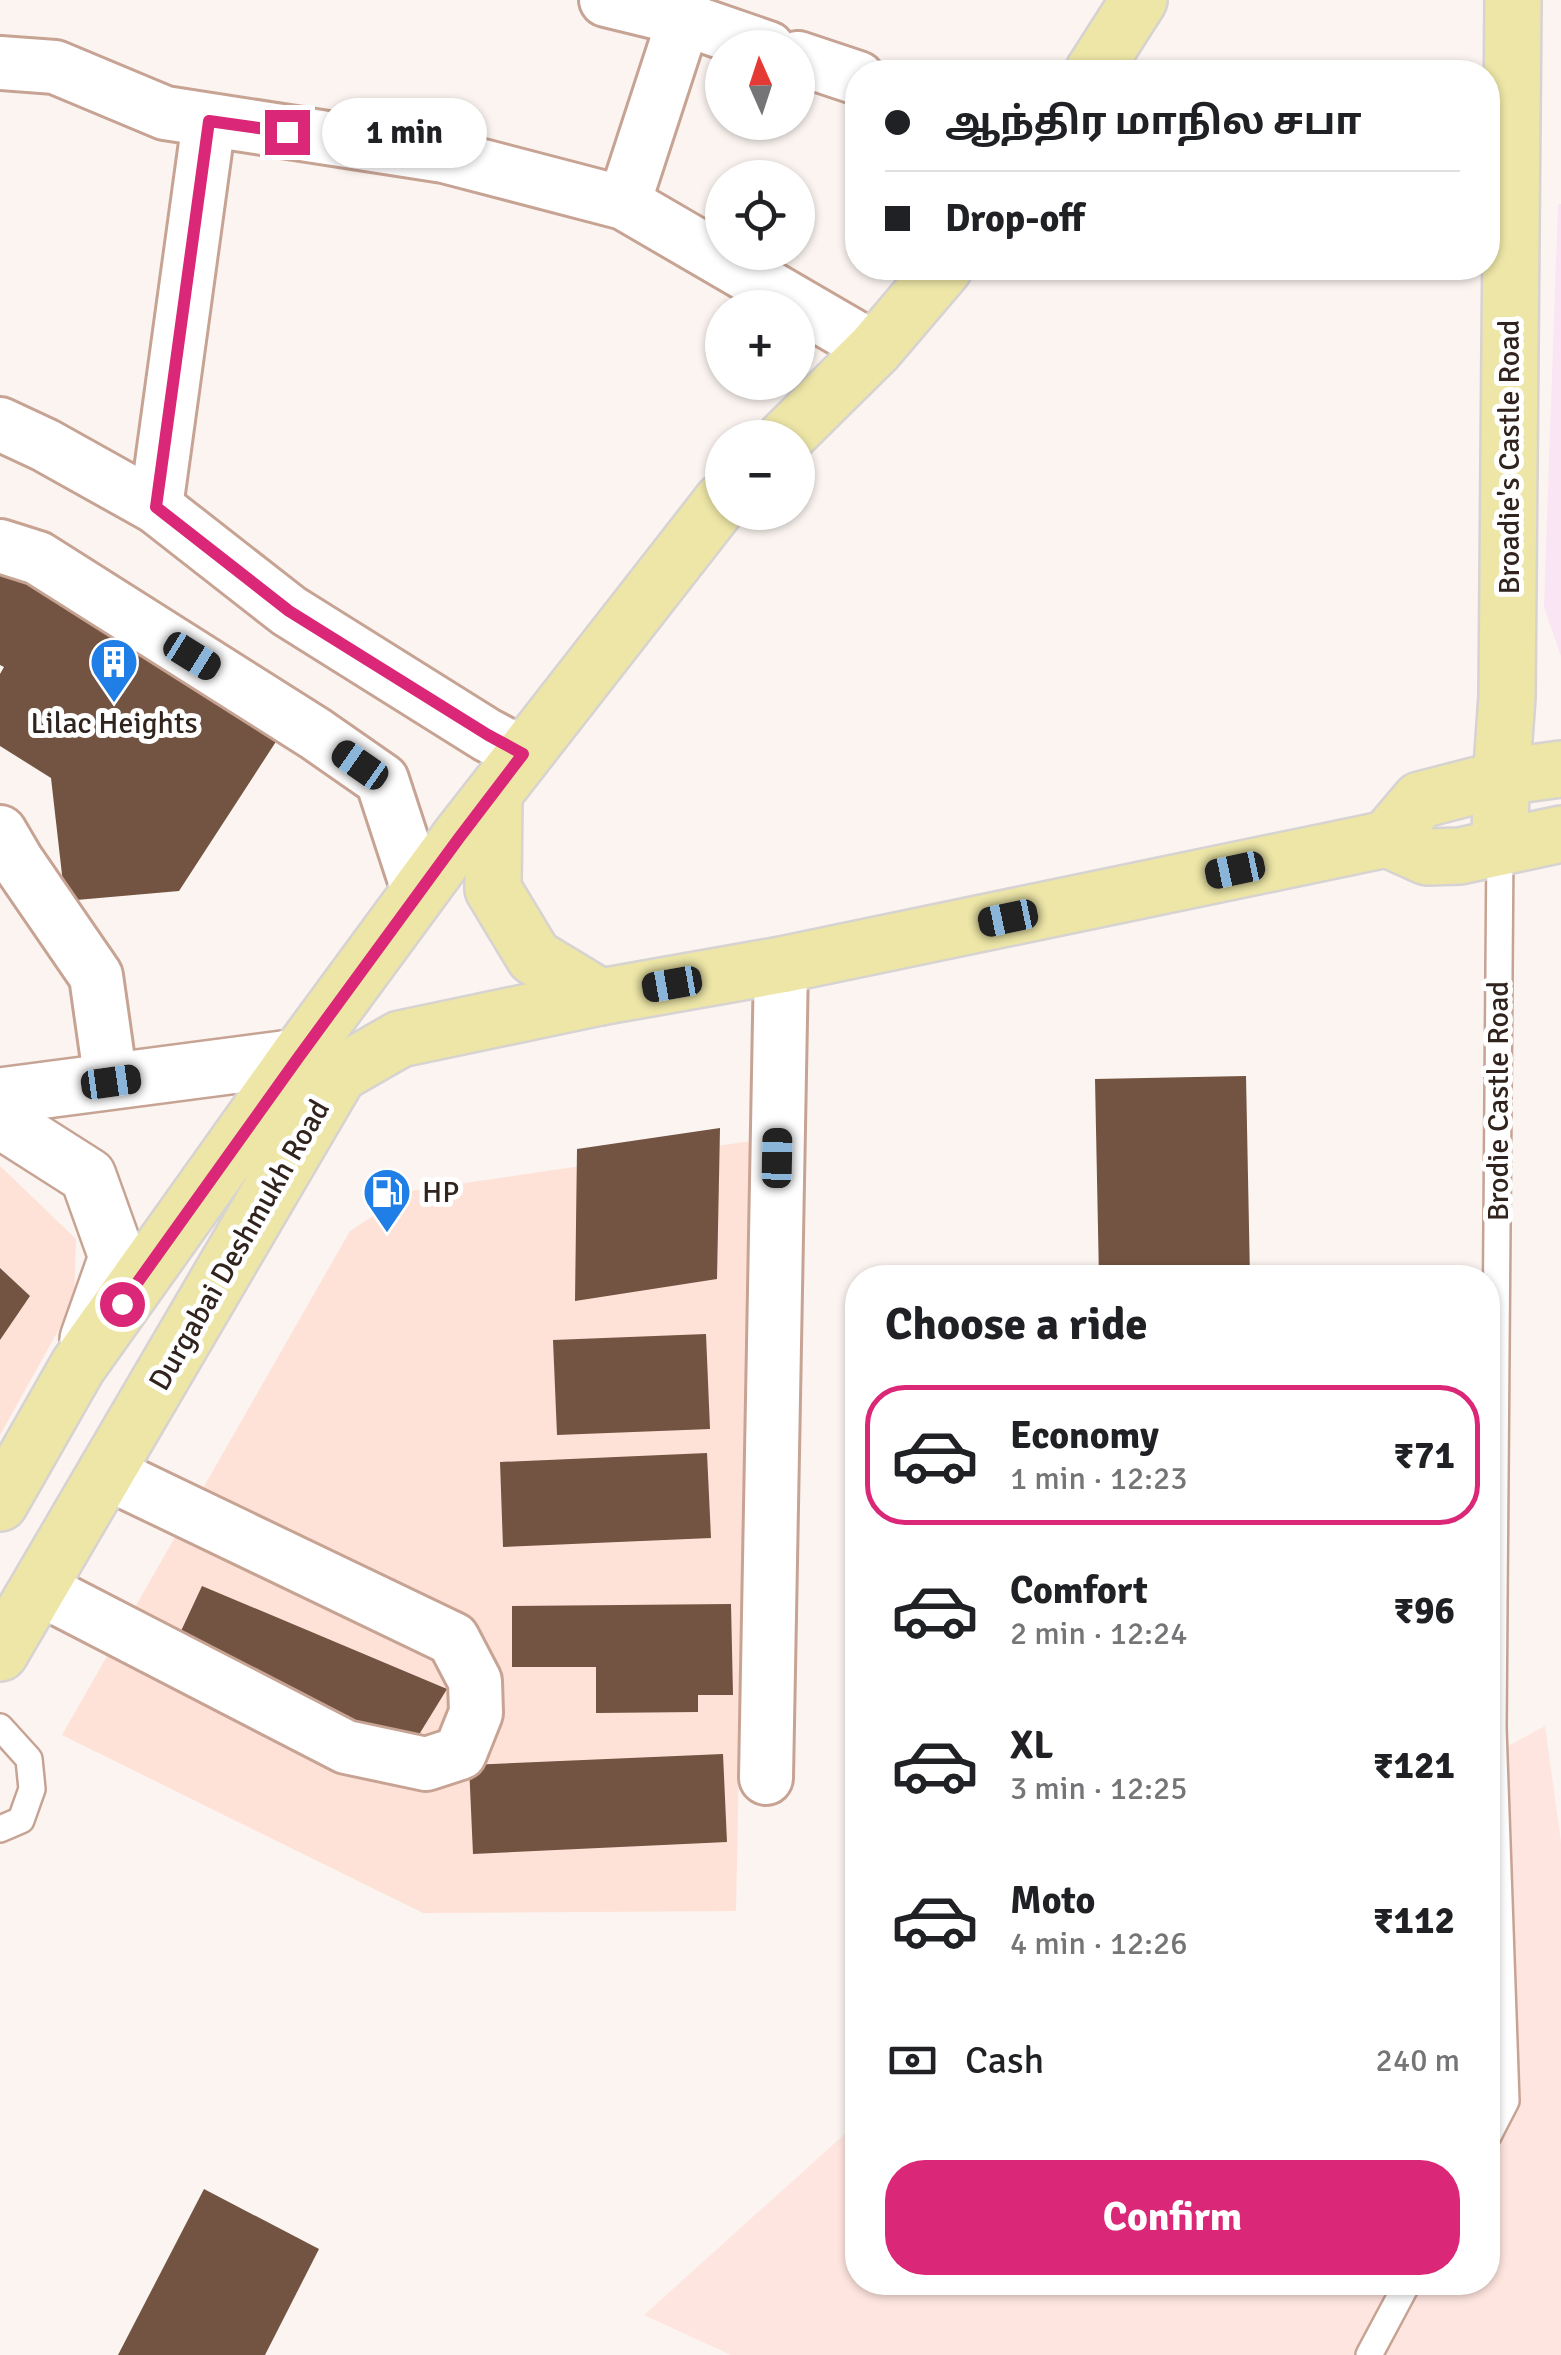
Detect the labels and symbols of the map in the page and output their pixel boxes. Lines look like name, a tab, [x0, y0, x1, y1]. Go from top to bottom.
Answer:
north arrow	[705, 30, 815, 140]
callout: 1 min	[322, 97, 487, 167]
route end	[265, 110, 310, 155]
street label: Broadie's Castle Road	[1491, 320, 1528, 594]
car	[159, 627, 225, 685]
building icon: Lilac Heights	[88, 636, 140, 704]
place label: Lilac Heights	[30, 705, 198, 742]
car	[327, 736, 393, 794]
car	[1203, 849, 1267, 891]
car	[976, 897, 1040, 939]
car	[640, 964, 704, 1004]
street label: Brodie Castle Road	[1480, 981, 1517, 1221]
car	[79, 1063, 143, 1101]
street label: Durgabai Deshmukh Road	[141, 1093, 338, 1397]
car	[761, 1128, 793, 1188]
fuel station icon: HP	[361, 1166, 413, 1234]
place label: HP	[422, 1174, 459, 1211]
route start	[100, 1282, 145, 1327]

